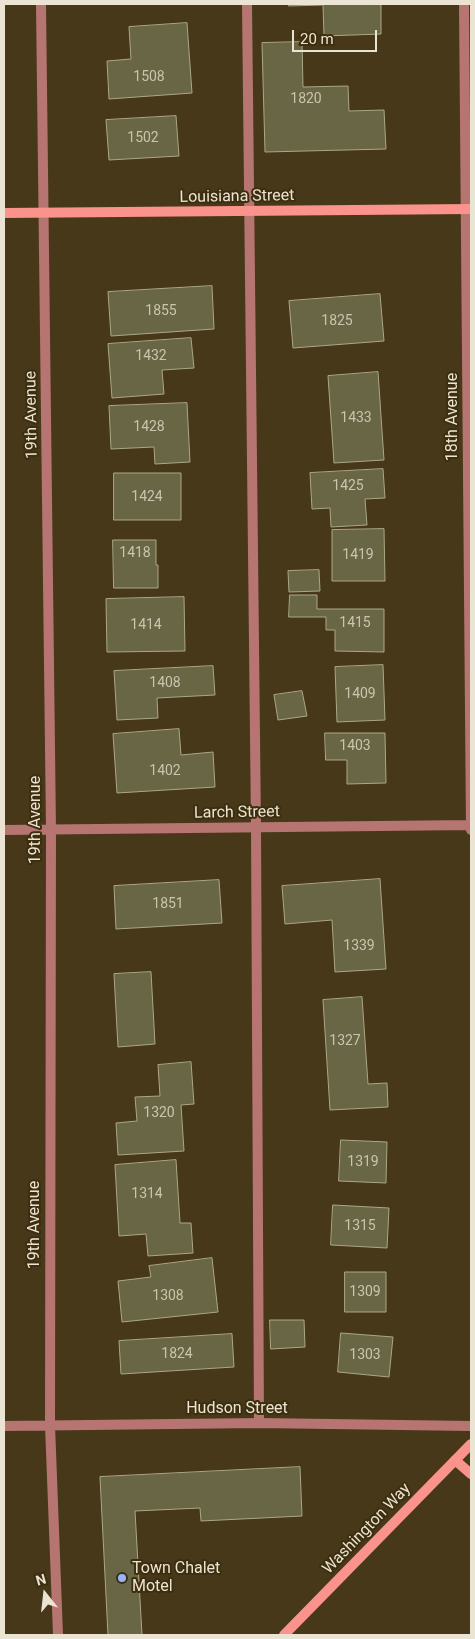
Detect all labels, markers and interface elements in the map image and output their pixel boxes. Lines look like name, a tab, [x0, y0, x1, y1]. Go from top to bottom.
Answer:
scale bar	[295, 20, 380, 52]
text: 20 m	[300, 30, 334, 48]
house number: 1508	[133, 69, 165, 85]
house number: 1820	[290, 91, 322, 107]
house number: 1502	[127, 130, 159, 146]
street label: Louisiana Street	[179, 186, 295, 208]
house number: 1855	[145, 303, 177, 319]
house number: 1825	[321, 313, 353, 329]
house number: 1432	[135, 348, 167, 364]
street label: 19th Avenue	[22, 371, 42, 459]
street label: 18th Avenue	[443, 373, 463, 461]
house number: 1433	[340, 410, 372, 426]
house number: 1428	[133, 419, 165, 435]
house number: 1425	[332, 478, 364, 494]
house number: 1424	[131, 489, 163, 505]
house number: 1418	[119, 545, 151, 561]
house number: 1419	[342, 547, 374, 563]
house number: 1415	[339, 615, 371, 631]
house number: 1414	[130, 617, 162, 633]
house number: 1408	[149, 675, 181, 691]
house number: 1409	[344, 686, 376, 702]
house number: 1403	[339, 738, 371, 754]
house number: 1402	[149, 763, 181, 779]
street label: 19th Avenue	[26, 776, 46, 864]
street label: Larch Street	[194, 803, 280, 823]
house number: 1851	[152, 896, 184, 912]
house number: 1339	[343, 938, 375, 954]
house number: 1327	[329, 1033, 361, 1049]
house number: 1320	[143, 1105, 175, 1121]
house number: 1319	[347, 1154, 379, 1170]
street label: 19th Avenue	[25, 1181, 45, 1269]
house number: 1314	[131, 1186, 163, 1202]
house number: 1315	[344, 1218, 376, 1234]
house number: 1309	[349, 1284, 381, 1300]
house number: 1308	[152, 1288, 184, 1304]
house number: 1824	[161, 1346, 193, 1362]
house number: 1303	[349, 1347, 381, 1363]
street label: Hudson Street	[186, 1399, 288, 1419]
street label: Washington Way	[319, 1480, 415, 1578]
place label: Town Chalet Motel	[132, 1559, 220, 1597]
north arrow	[20, 1569, 70, 1619]
text: N	[34, 1571, 48, 1589]
marker: Town Chalet Motel	[116, 1572, 128, 1584]

